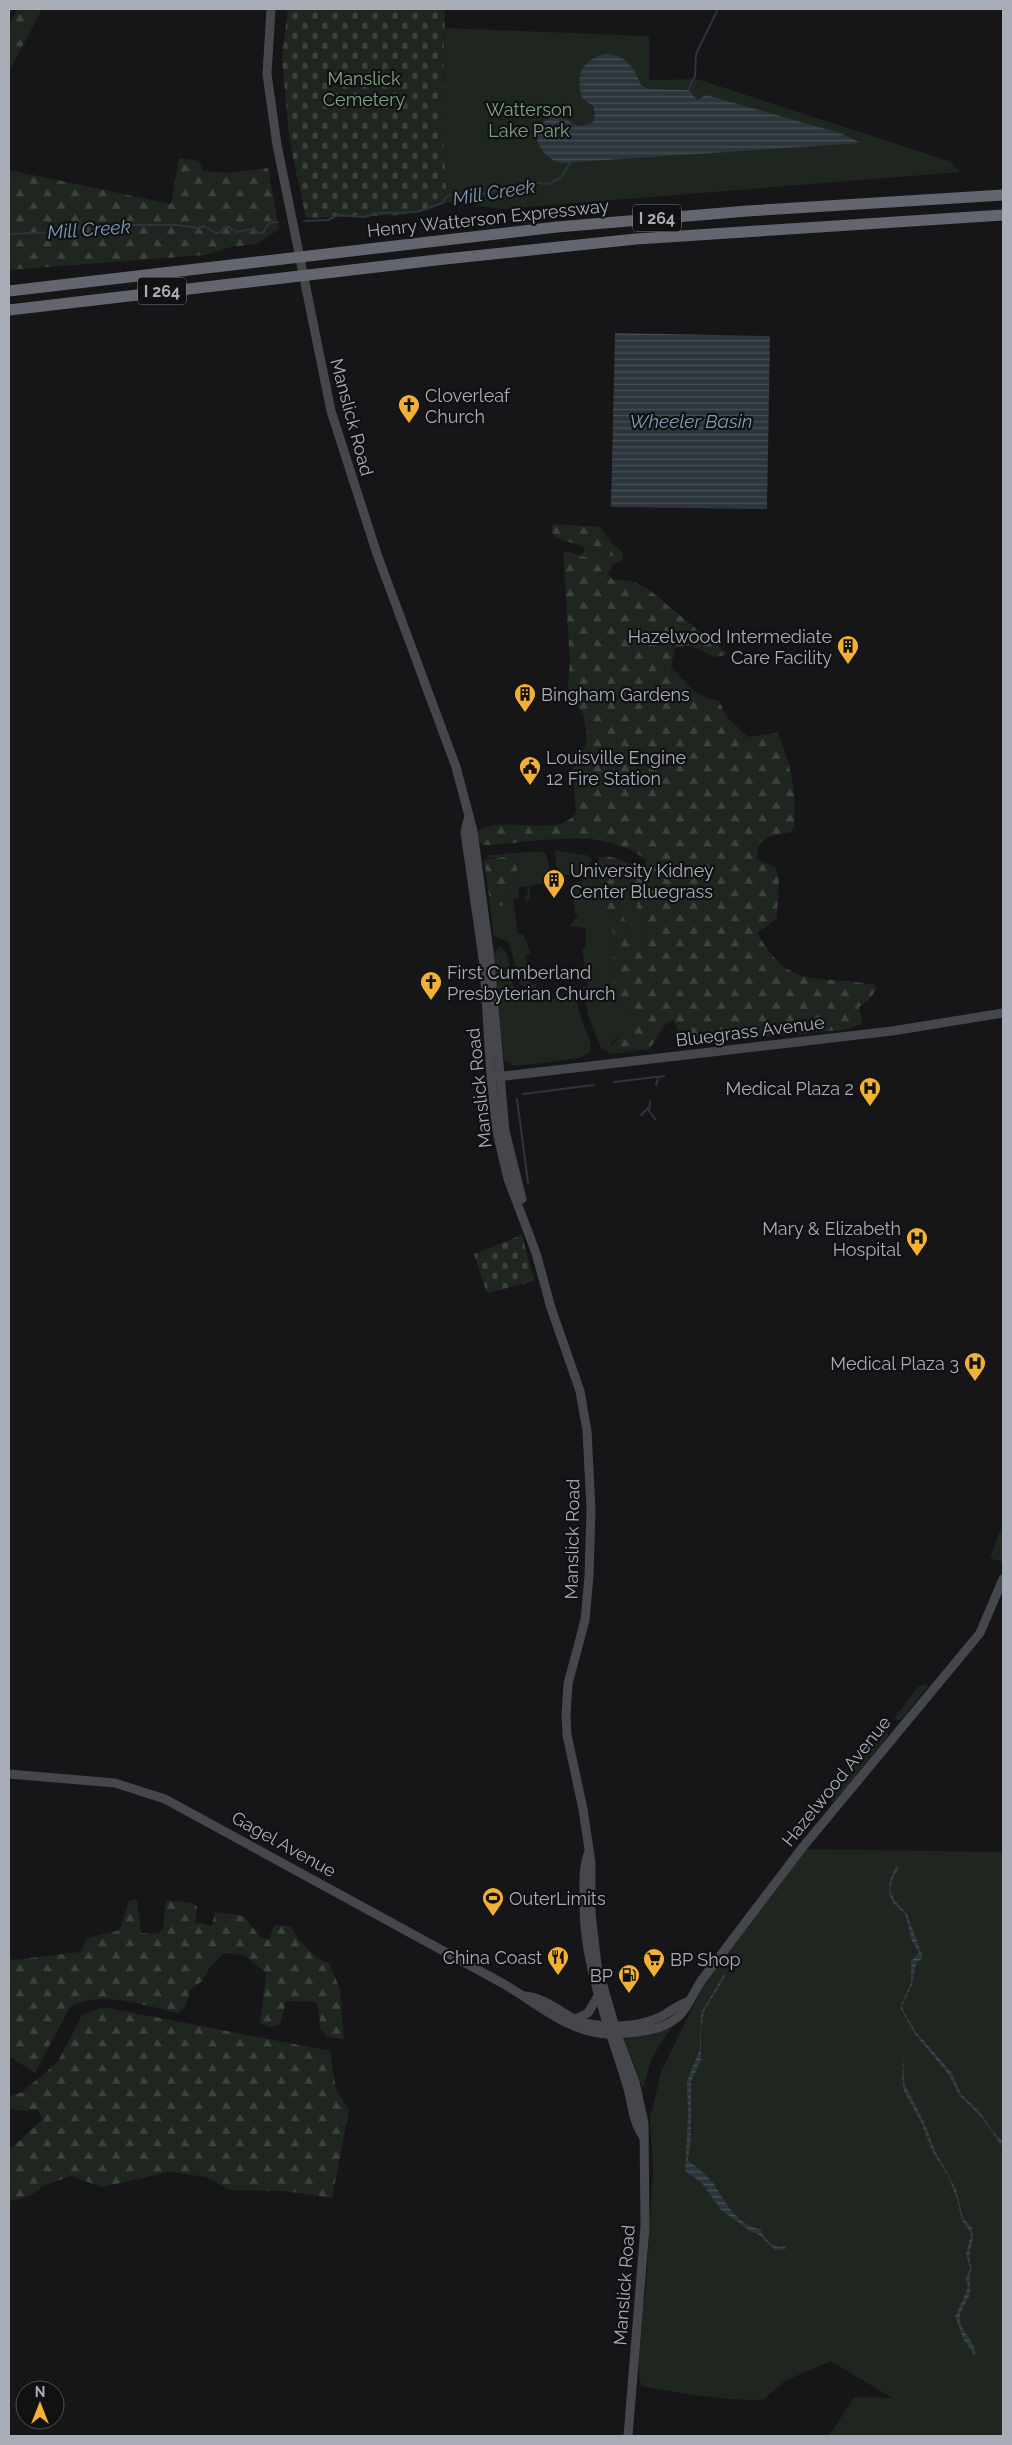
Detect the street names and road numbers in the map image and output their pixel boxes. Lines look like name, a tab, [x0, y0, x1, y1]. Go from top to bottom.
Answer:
street label: Henry Watterson Expressway	[366, 195, 610, 241]
road number: I 264	[633, 204, 681, 232]
road number: I 264	[138, 278, 186, 304]
street label: Manslick Road	[326, 356, 378, 478]
street label: Bluegrass Avenue	[674, 1011, 826, 1051]
street label: Manslick Road	[462, 1027, 496, 1149]
street label: Manslick Road	[560, 1478, 584, 1600]
street label: Hazelwood Avenue	[777, 1712, 895, 1850]
street label: Gagel Avenue	[228, 1807, 340, 1881]
street label: Manslick Road	[609, 2224, 639, 2346]

